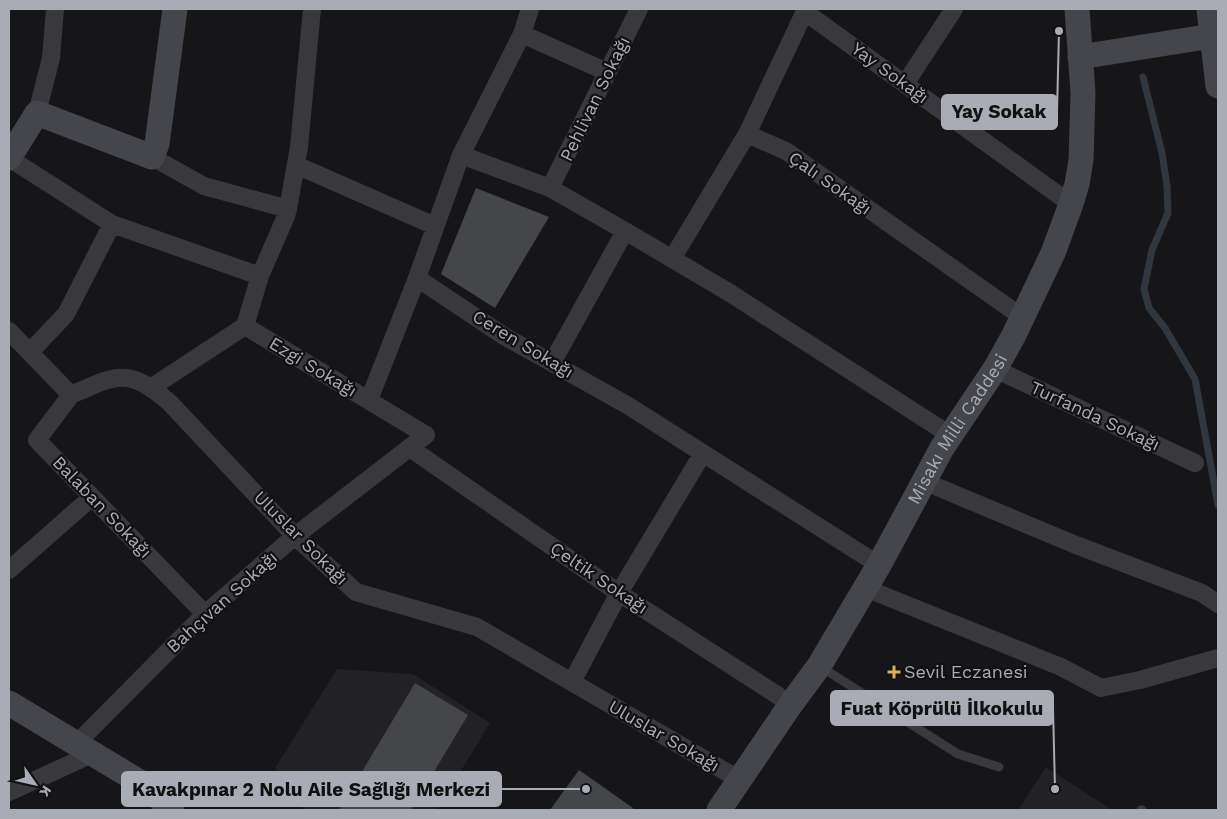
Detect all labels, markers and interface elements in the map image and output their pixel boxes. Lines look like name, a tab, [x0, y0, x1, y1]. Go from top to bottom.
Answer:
street label: Pehlivan Sokağı	[555, 33, 634, 165]
street label: Yay Sokağı	[848, 38, 933, 108]
callout: Yay Sokak	[942, 95, 1057, 129]
text: Yay Sokak	[952, 100, 1047, 123]
street label: Çalı Sokağı	[785, 146, 876, 219]
street label: Ceren Sokağı	[469, 305, 578, 382]
street label: Ezgi Sokağı	[266, 332, 361, 401]
street label: Misakı Milli Caddesi	[903, 350, 1011, 508]
street label: Turfanda Sokağı	[1027, 376, 1163, 455]
street label: Balaban Sokağı	[49, 451, 156, 562]
street label: Uluslar Sokağı	[250, 486, 353, 589]
street label: Çeltik Sokağı	[547, 537, 652, 618]
street label: Bahçıvan Sokağı	[162, 546, 281, 657]
place label: Sevil Eczanesi	[904, 661, 1028, 682]
marker: Sevil Eczanesi	[888, 666, 900, 678]
callout: Fuat Köprülü İlkokulu	[831, 691, 1053, 725]
street label: Uluslar Sokağı	[605, 695, 723, 776]
text: Fuat Köprülü İlkokulu	[841, 697, 1043, 720]
north arrow	[10, 759, 60, 809]
callout: Kavakpınar 2 Nolu Aile Sağlığı Merkezi	[122, 772, 501, 806]
text: Kavakpınar 2 Nolu Aile Sağlığı Merkezi	[132, 778, 490, 801]
text: K	[36, 783, 55, 800]

